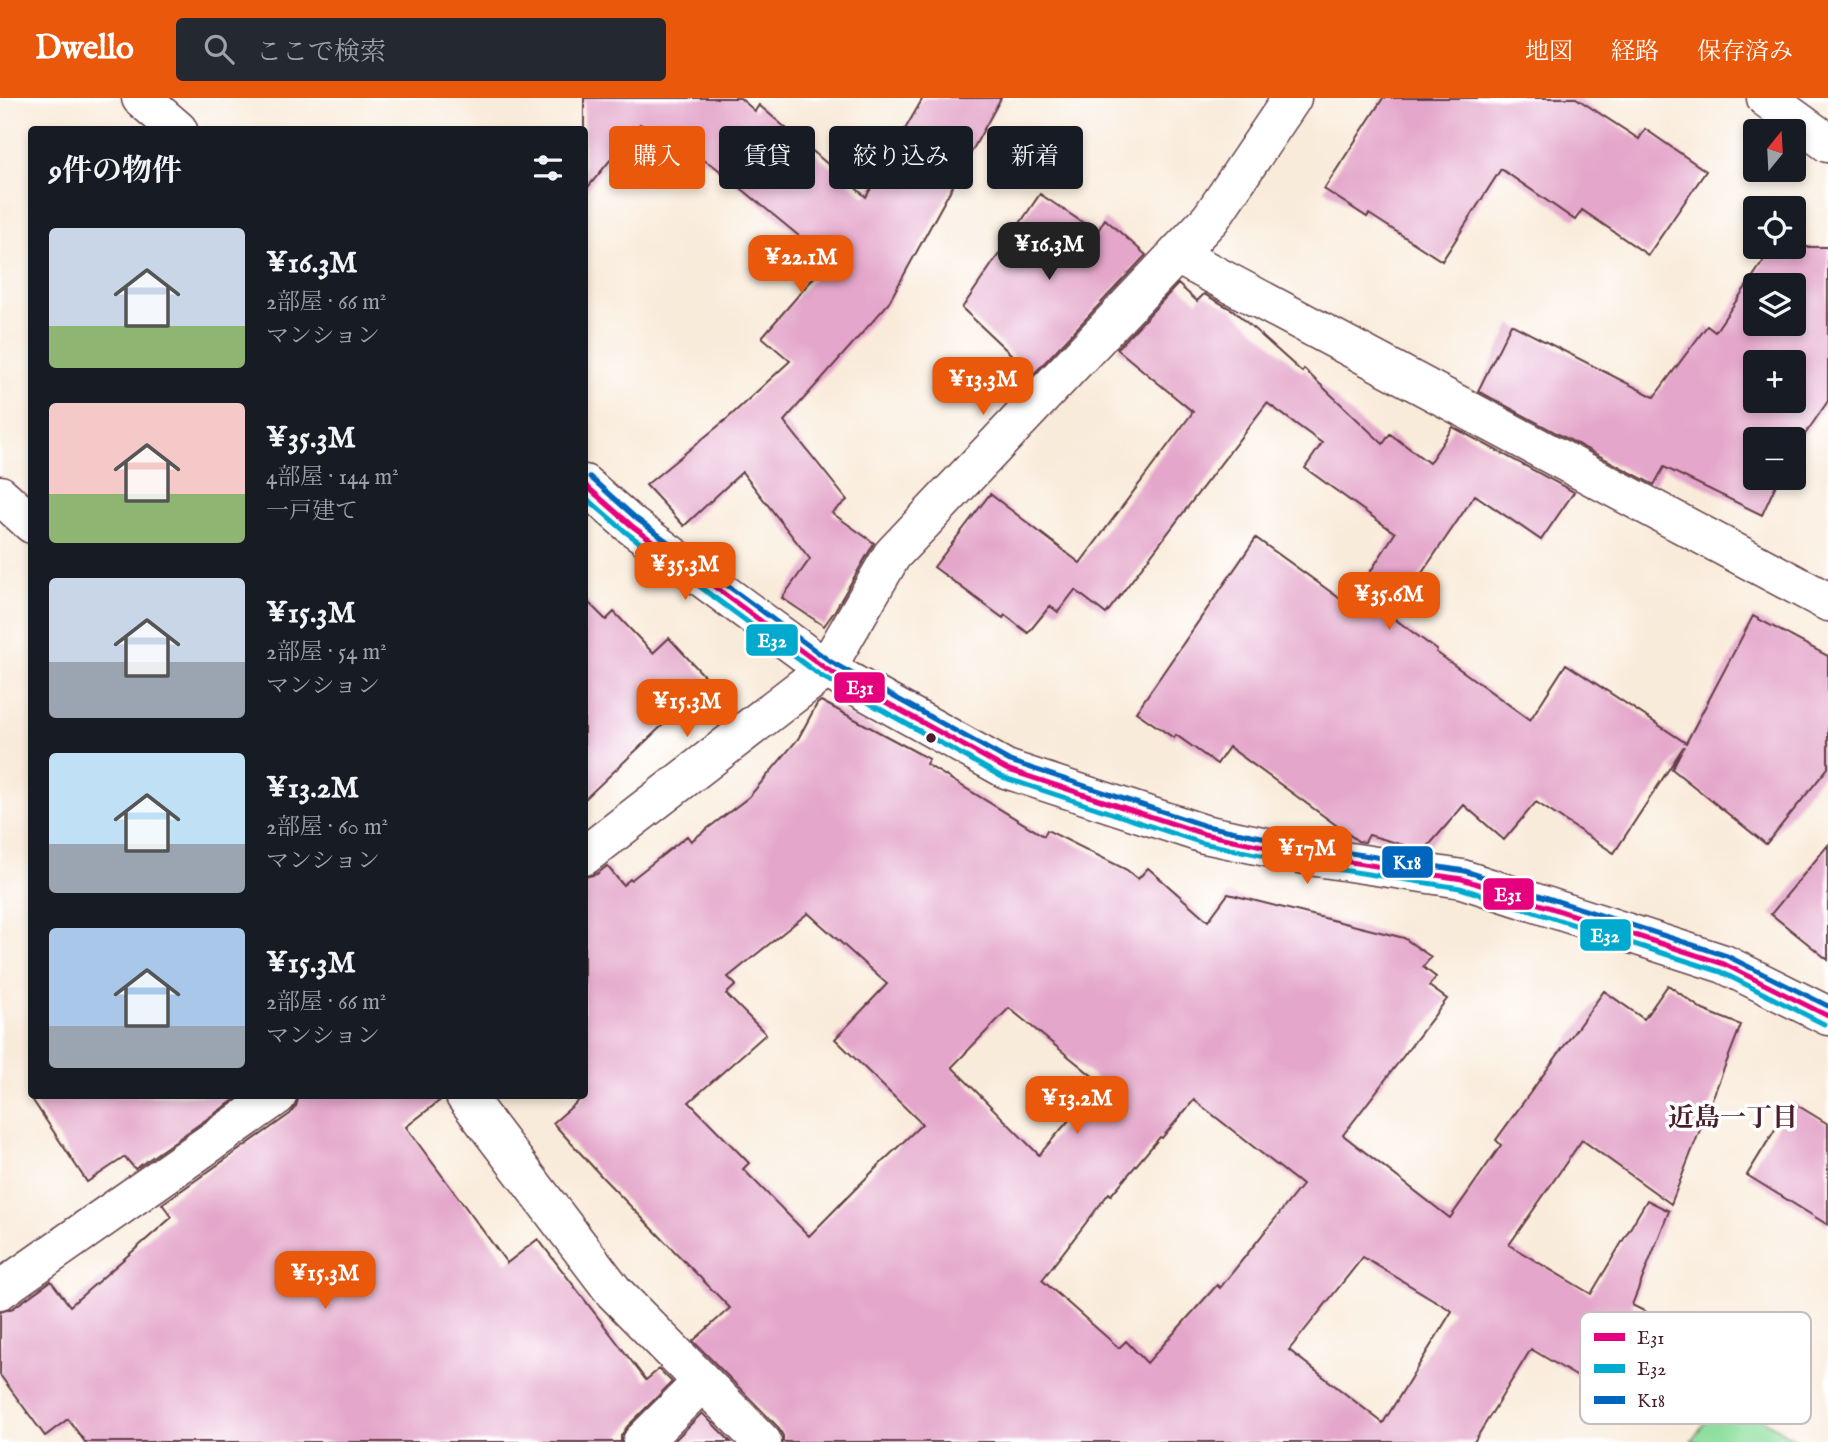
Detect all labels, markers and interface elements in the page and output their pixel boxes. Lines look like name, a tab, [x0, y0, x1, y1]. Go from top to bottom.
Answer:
search box	[176, 18, 666, 81]
text: Dwello	[35, 28, 134, 70]
icon: search	[200, 30, 238, 68]
text: ここで検索	[256, 36, 386, 69]
text: 地図	[1525, 37, 1573, 68]
text: 経路	[1611, 37, 1659, 68]
text: 保存済み	[1697, 37, 1793, 68]
north arrow	[1743, 119, 1806, 182]
map controls	[1743, 119, 1806, 490]
chip: 購入	[609, 126, 705, 189]
chip: 賃貸	[719, 126, 815, 189]
chip: 絞り込み	[829, 126, 973, 189]
chip: 新着	[987, 126, 1083, 189]
icon: filters	[529, 149, 567, 187]
text: 9件の物件	[49, 153, 182, 191]
button: locate	[1743, 196, 1806, 259]
pin: ¥16.3M	[992, 222, 1106, 282]
text: ¥16.3M	[1014, 230, 1084, 259]
pin: ¥22.1M	[744, 236, 858, 295]
text: ¥22.1M	[764, 243, 838, 272]
text: ¥16.3M	[266, 245, 358, 283]
icon: home	[105, 256, 189, 340]
button: layers	[1743, 273, 1806, 336]
text: 2部屋 · 66 m²	[266, 288, 387, 317]
text: マンション	[266, 322, 380, 351]
button: +	[1743, 350, 1806, 413]
pin: ¥13.3M	[926, 358, 1040, 417]
text: ¥13.3M	[948, 365, 1018, 394]
text: ¥35.3M	[266, 420, 356, 458]
button: −	[1743, 427, 1806, 490]
icon: home	[105, 431, 189, 515]
text: 4部屋 · 144 m²	[266, 463, 399, 492]
text: 一戸建て	[266, 497, 358, 526]
pin: ¥35.3M	[628, 542, 742, 602]
text: ¥35.3M	[651, 550, 719, 579]
pin: ¥35.6M	[1332, 573, 1446, 632]
text: ¥35.6M	[1354, 580, 1424, 609]
text: ¥15.3M	[266, 595, 356, 633]
icon: home	[105, 606, 189, 690]
line badge: E32	[745, 623, 799, 657]
text: E32	[757, 630, 787, 654]
text: 2部屋 · 54 m²	[266, 638, 387, 667]
line badge: E31	[833, 671, 886, 704]
text: マンション	[266, 672, 380, 701]
text: E31	[846, 677, 874, 701]
pin: ¥15.3M	[630, 680, 744, 739]
text: ¥15.3M	[653, 687, 721, 716]
unlabelled marker	[924, 731, 938, 745]
text: ¥13.2M	[266, 770, 359, 808]
icon: home	[105, 781, 189, 865]
text: 2部屋 · 60 m²	[266, 813, 388, 842]
pin: ¥17M	[1266, 826, 1348, 886]
text: ¥17M	[1278, 834, 1336, 863]
line badge: K18	[1381, 845, 1434, 879]
text: マンション	[266, 847, 380, 876]
text: K18	[1393, 852, 1421, 876]
line badge: E31	[1482, 877, 1535, 911]
text: E31	[1494, 884, 1522, 908]
line badge: E32	[1579, 918, 1632, 952]
text: E32	[1590, 925, 1620, 949]
text: ¥15.3M	[266, 945, 356, 983]
icon: home	[105, 956, 189, 1040]
text: 2部屋 · 66 m²	[266, 988, 387, 1017]
text: マンション	[266, 1022, 380, 1051]
pin: ¥13.2M	[1020, 1076, 1134, 1136]
text: ¥13.2M	[1041, 1084, 1113, 1113]
district label: 近島一丁目	[1668, 1102, 1798, 1135]
pin: ¥15.3M	[268, 1252, 382, 1311]
text: ¥15.3M	[291, 1259, 359, 1288]
legend	[1580, 1312, 1811, 1424]
text: E31	[1637, 1327, 1664, 1351]
text: E32	[1637, 1358, 1666, 1382]
text: K18	[1637, 1390, 1665, 1414]

